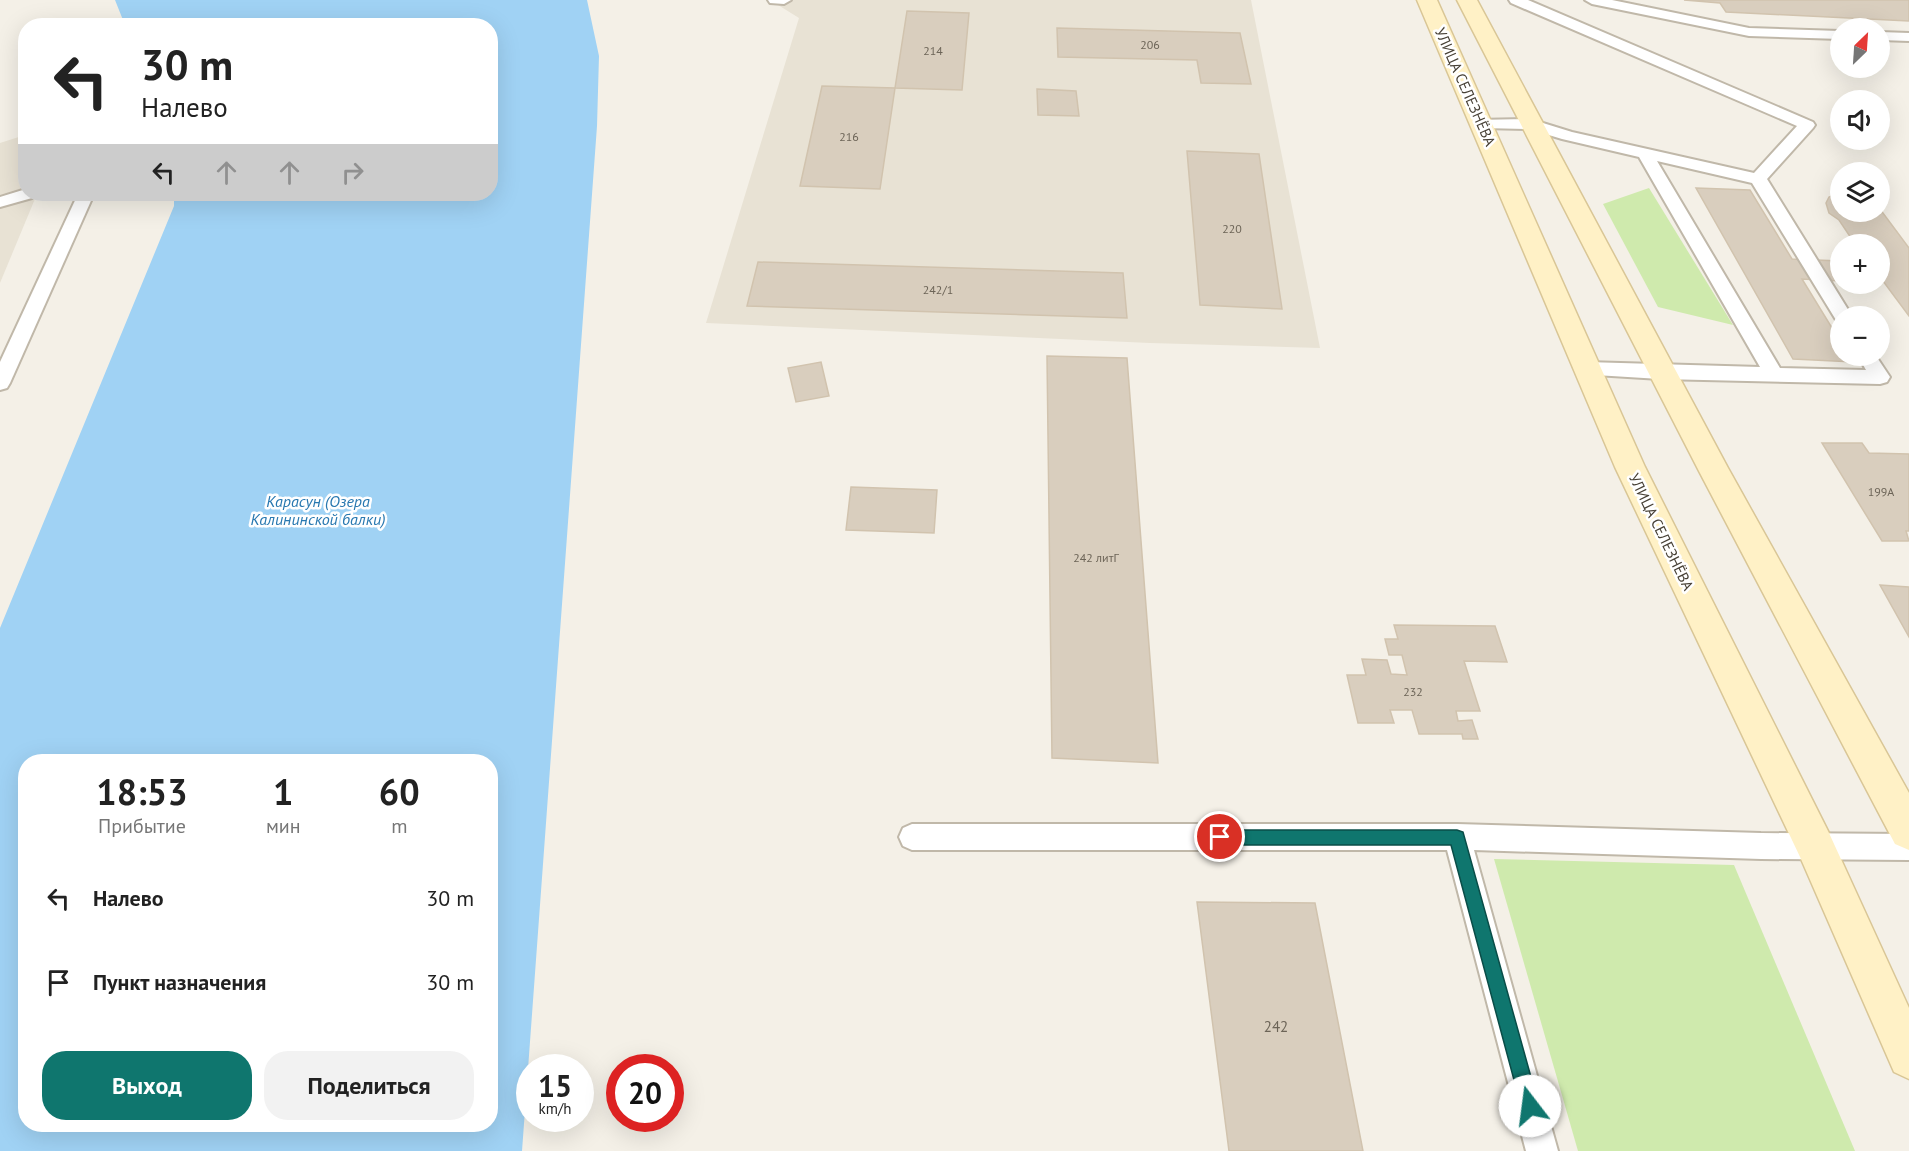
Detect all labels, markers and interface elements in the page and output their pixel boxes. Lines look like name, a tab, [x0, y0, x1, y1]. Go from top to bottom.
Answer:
north arrow	[1830, 18, 1890, 78]
map controls	[1830, 18, 1890, 366]
street label: УЛИЦА СЕЛЕЗНЁВА	[1431, 25, 1500, 149]
text: 30 m	[141, 37, 233, 92]
house number: 206	[1140, 37, 1160, 52]
icon: left	[42, 42, 120, 120]
house number: 214	[923, 43, 943, 58]
text: Налево	[141, 90, 228, 124]
button: sound	[1830, 90, 1890, 150]
house number: 216	[839, 129, 859, 144]
icon: left	[147, 156, 180, 189]
icon: ahead	[210, 156, 243, 189]
icon: ahead	[273, 156, 306, 189]
icon: right	[336, 156, 369, 189]
button: layers	[1830, 162, 1890, 222]
house number: 220	[1222, 221, 1242, 236]
button: +	[1830, 234, 1890, 294]
house number: 242/1	[923, 282, 953, 297]
button: −	[1830, 306, 1890, 366]
street label: УЛИЦА СЕЛЕЗНЁВА	[1625, 470, 1698, 594]
house number: 199А	[1868, 484, 1894, 499]
water label: Карасун (Озера Калининской балки)	[250, 491, 386, 529]
house number: 242 литГ	[1073, 550, 1119, 565]
house number: 232	[1403, 684, 1423, 699]
text: 18:53	[96, 768, 188, 815]
text: 1	[273, 768, 293, 815]
text: 60	[379, 768, 420, 815]
pin	[1194, 811, 1245, 862]
text: Прибытие	[98, 813, 186, 839]
text: мин	[266, 813, 301, 839]
text: m	[391, 813, 407, 839]
icon: arrive	[1203, 820, 1236, 853]
icon: left	[42, 882, 75, 915]
text: Налево	[93, 884, 164, 912]
text: 30 m	[426, 884, 474, 912]
icon: arrive	[42, 966, 75, 999]
text: Пункт назначения	[93, 968, 266, 996]
text: 30 m	[426, 968, 474, 996]
house number: 242	[1264, 1017, 1288, 1036]
button: Выход	[42, 1051, 252, 1120]
button: Поделиться	[264, 1051, 474, 1120]
speed limit sign: 20	[606, 1054, 684, 1132]
text: 15	[538, 1066, 572, 1105]
position arrow	[1498, 1074, 1562, 1138]
text: km/h	[539, 1099, 571, 1118]

